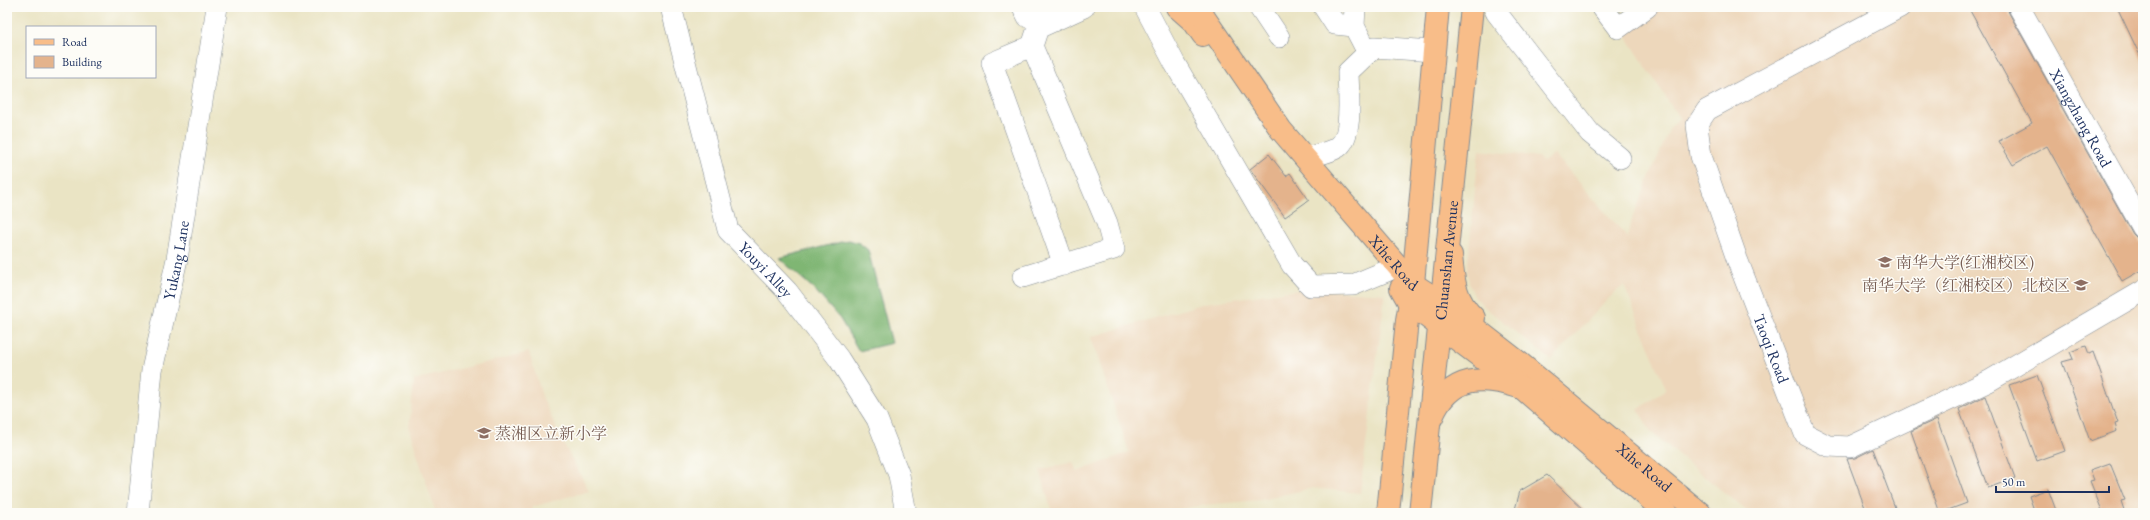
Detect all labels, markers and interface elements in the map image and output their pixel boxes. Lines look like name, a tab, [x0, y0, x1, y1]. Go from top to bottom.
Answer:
legend	[26, 26, 156, 78]
text: Road	[62, 34, 88, 50]
text: Building	[62, 54, 103, 70]
street label: Xiangzhang Road	[2045, 64, 2118, 172]
street label: Chuanshan Avenue	[1429, 199, 1463, 321]
street label: Yukang Lane	[158, 219, 193, 302]
street label: Xihe Road	[1364, 229, 1423, 296]
street label: Youyi Alley	[734, 237, 799, 302]
place label: 南华大学(红湘校区)	[1896, 252, 2034, 273]
school or university icon: 南华大学(红湘校区)	[1877, 254, 1893, 270]
place label: 南华大学（红湘校区）北校区	[1862, 275, 2070, 296]
school or university icon: 南华大学（红湘校区）北校区	[2073, 277, 2089, 293]
street label: Taoqi Road	[1749, 311, 1795, 387]
place label: 蒸湘区立新小学	[495, 423, 607, 444]
school or university icon: 蒸湘区立新小学	[476, 425, 492, 441]
street label: Xihe Road	[1611, 437, 1677, 497]
scale bar	[1996, 468, 2109, 494]
text: 50 m	[2002, 474, 2026, 490]

